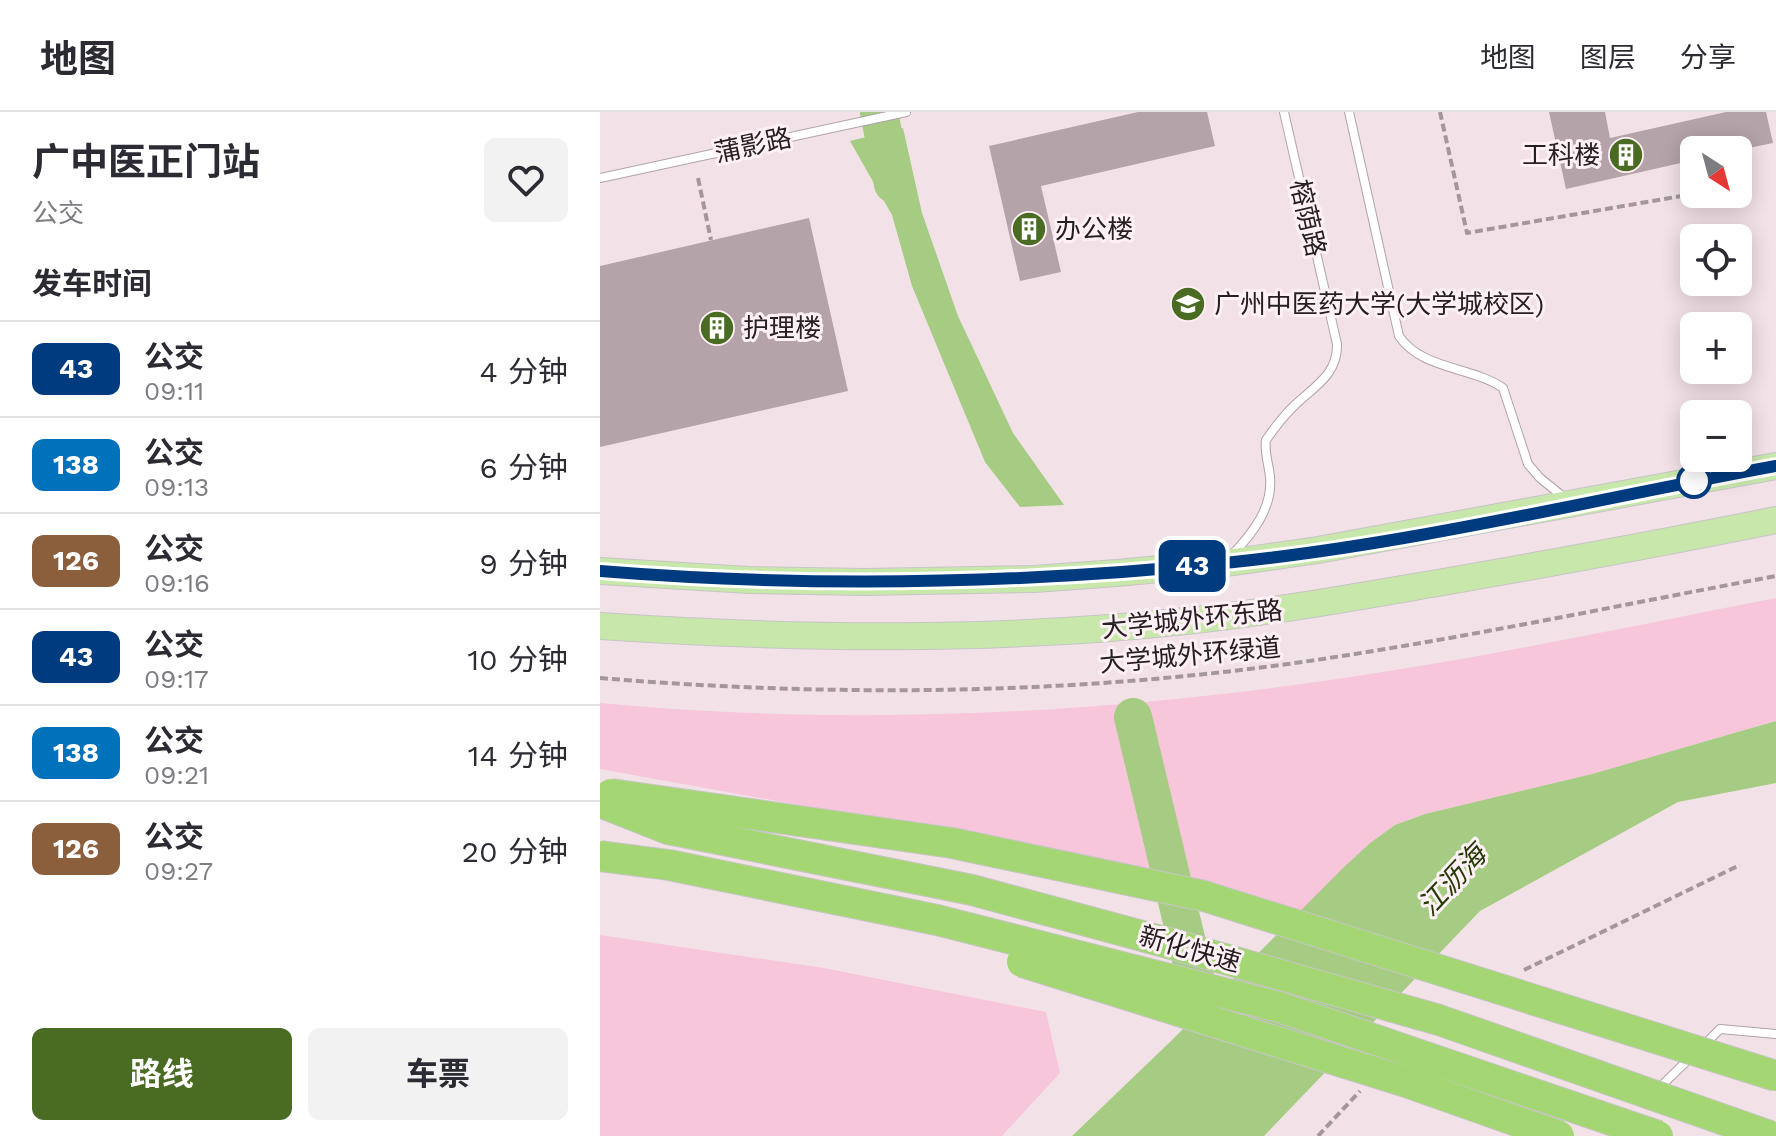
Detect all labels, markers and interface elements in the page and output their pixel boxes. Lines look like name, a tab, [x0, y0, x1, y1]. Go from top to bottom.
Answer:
text: 地图	[40, 37, 116, 81]
text: 地图	[1480, 41, 1536, 74]
text: 图层	[1580, 41, 1636, 74]
text: 分享	[1680, 41, 1736, 74]
street label: 蒲影路	[712, 122, 794, 168]
building icon: 工科楼	[1607, 136, 1645, 174]
north arrow	[1680, 136, 1752, 208]
map controls	[1680, 136, 1752, 472]
button: heart	[484, 138, 568, 222]
text: 广中医正门站	[32, 140, 260, 184]
place label: 工科楼	[1522, 140, 1600, 170]
street label: 榕荫路	[1285, 177, 1331, 259]
text: 公交	[32, 198, 84, 228]
building icon: 办公楼	[1010, 210, 1048, 248]
place label: 办公楼	[1055, 214, 1133, 244]
button: locate	[1680, 224, 1752, 296]
text: 发车时间	[32, 266, 152, 301]
school or university icon: 广州中医药大学(大学城校区)	[1169, 285, 1207, 323]
place label: 广州中医药大学(大学城校区)	[1214, 289, 1544, 319]
building icon: 护理楼	[698, 309, 736, 347]
button: +	[1680, 312, 1752, 384]
place label: 护理楼	[743, 313, 821, 343]
text: 公交	[144, 339, 204, 374]
text: 43	[59, 352, 93, 385]
text: 4 分钟	[479, 354, 568, 389]
text: 09:11	[144, 376, 204, 406]
button: −	[1680, 400, 1752, 472]
text: 公交	[144, 435, 204, 470]
text: 138	[53, 448, 99, 481]
text: 6 分钟	[480, 450, 568, 485]
unlabelled marker	[1677, 464, 1711, 498]
text: 09:13	[144, 472, 209, 502]
text: 公交	[144, 531, 204, 566]
line badge: 43	[1156, 540, 1228, 592]
text: 126	[53, 544, 99, 577]
text: 9 分钟	[479, 546, 568, 581]
text: 43	[1175, 549, 1209, 582]
text: 09:16	[144, 568, 210, 598]
street label: 大学城外环东路	[1100, 595, 1284, 643]
text: 公交	[144, 627, 204, 662]
street label: 大学城外环绿道	[1098, 632, 1282, 678]
text: 43	[59, 640, 93, 673]
text: 10 分钟	[467, 642, 568, 677]
text: 09:17	[144, 664, 209, 694]
text: 公交	[144, 723, 204, 758]
text: 138	[53, 736, 99, 769]
text: 14 分钟	[468, 738, 568, 773]
text: 09:21	[144, 760, 209, 790]
text: 公交	[144, 819, 204, 854]
text: 126	[53, 832, 99, 865]
text: 20 分钟	[462, 834, 568, 869]
water label: 江沥海	[1412, 835, 1496, 922]
text: 09:27	[144, 856, 213, 886]
street label: 新化快速	[1136, 920, 1244, 978]
button: 路线	[32, 1028, 292, 1120]
button: 车票	[308, 1028, 568, 1120]

